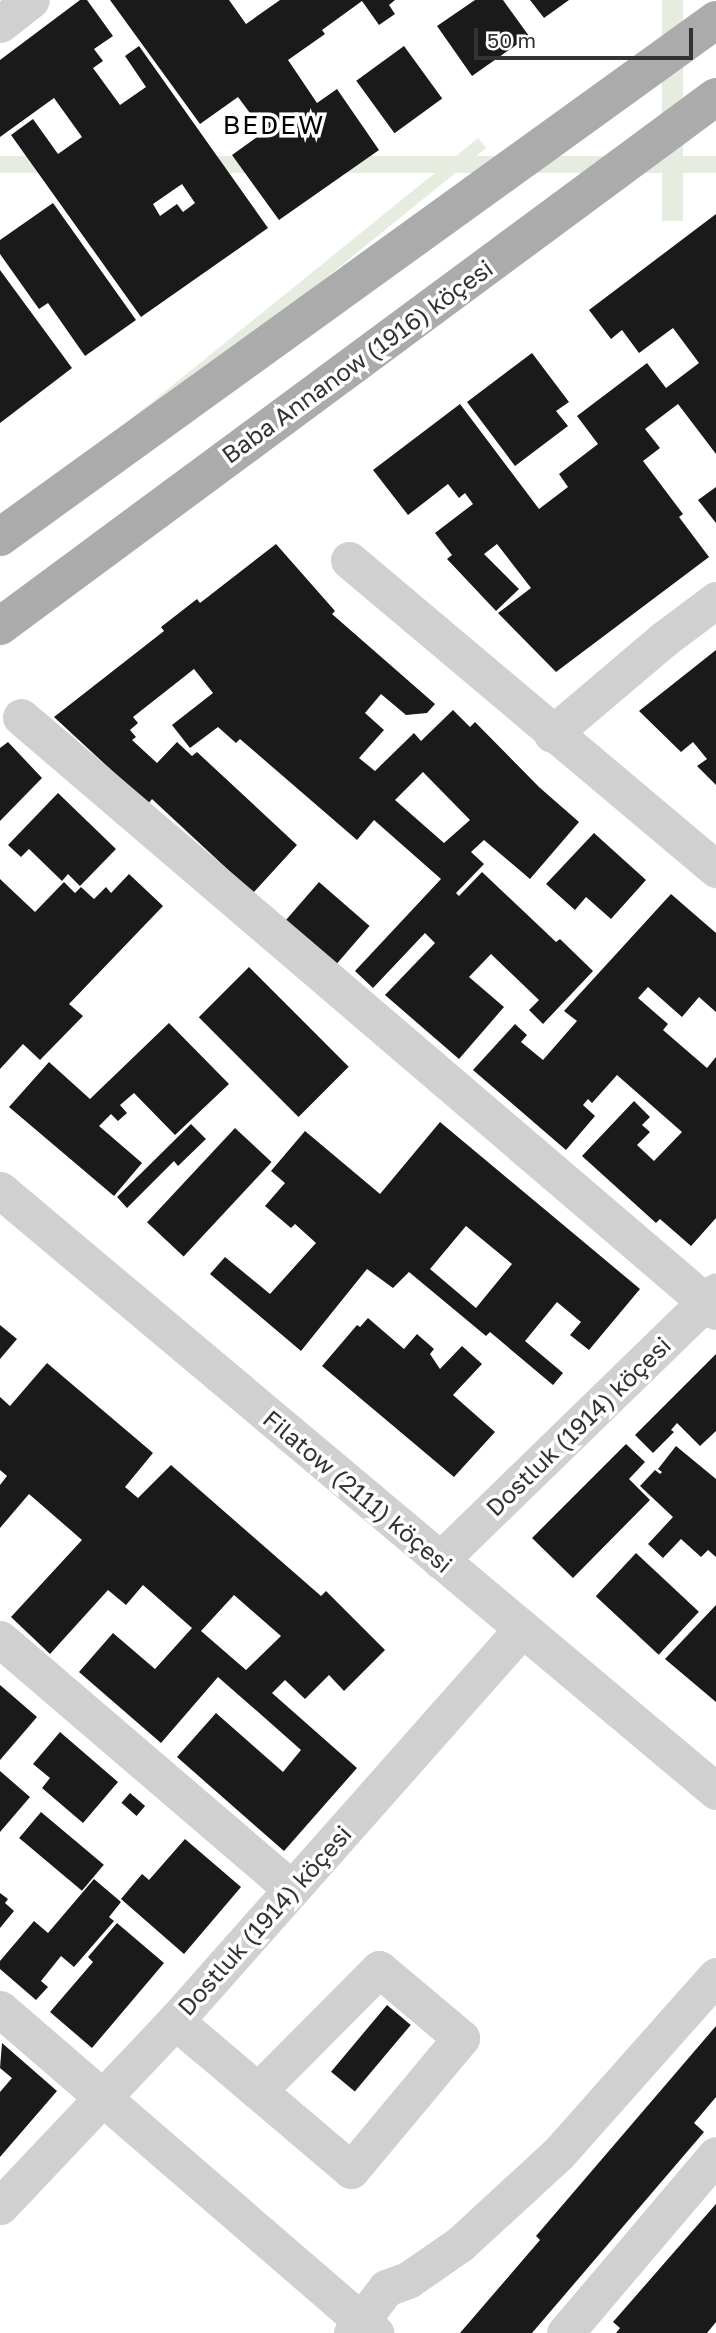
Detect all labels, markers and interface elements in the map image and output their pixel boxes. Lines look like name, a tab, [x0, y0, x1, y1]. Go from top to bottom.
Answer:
scale bar	[478, 14, 697, 58]
text: 50 m	[487, 27, 536, 53]
district label: BEDEW	[223, 109, 325, 141]
street label: Baba Annanow (1916) köçesi	[216, 253, 498, 469]
street label: Dostluk (1914) köçesi	[480, 1330, 676, 1522]
street label: Filatow (2111) köçesi	[258, 1404, 458, 1578]
street label: Dostluk (1914) köçesi	[171, 1819, 357, 2021]

